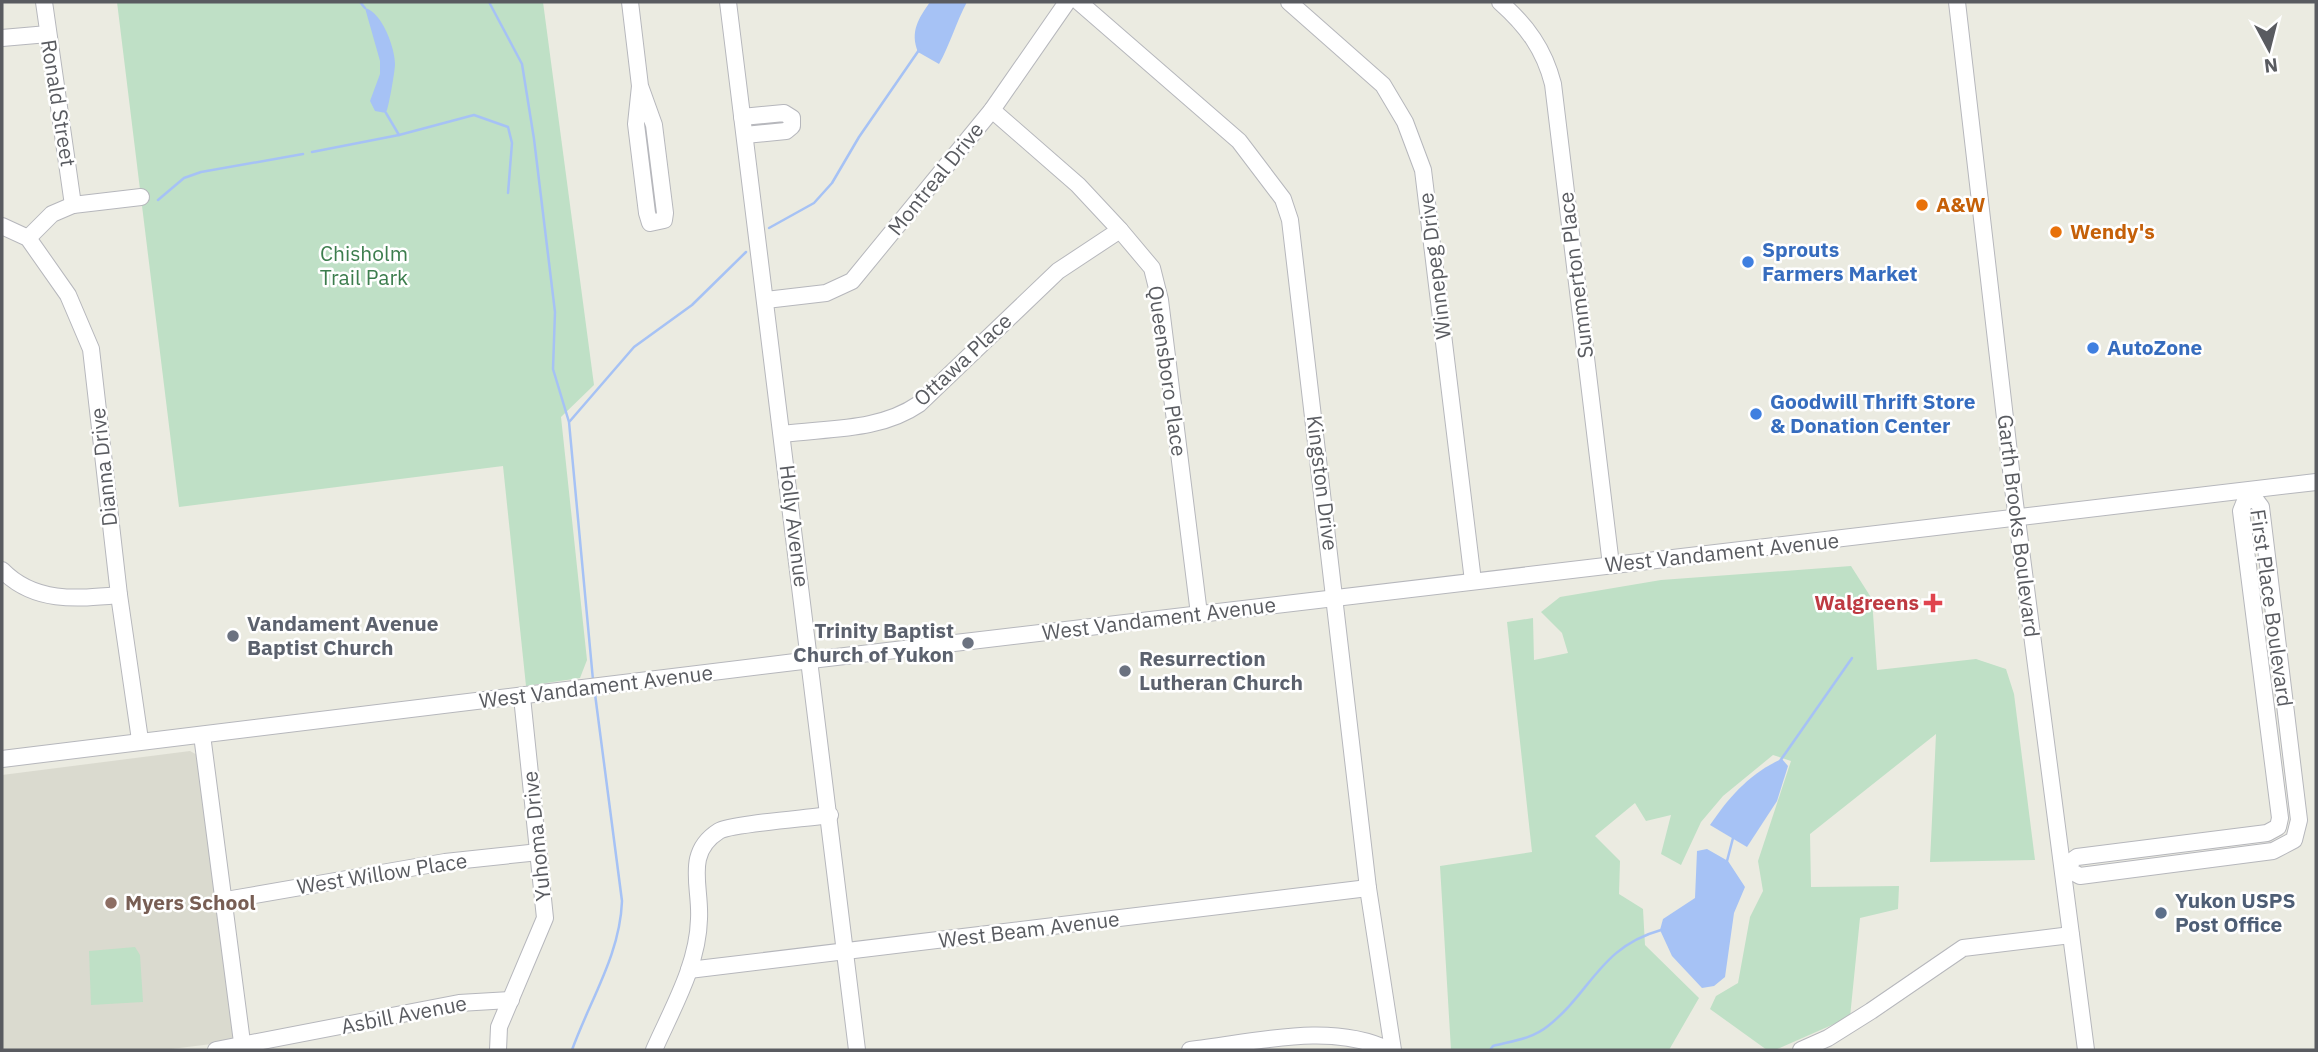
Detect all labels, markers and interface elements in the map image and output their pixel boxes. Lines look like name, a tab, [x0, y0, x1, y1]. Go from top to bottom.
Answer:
north arrow	[2234, 14, 2304, 84]
street label: Ronald Street	[35, 37, 83, 168]
text: N	[2263, 53, 2279, 79]
street label: Montreal Drive	[881, 116, 989, 241]
street label: Summerton Place	[1551, 190, 1599, 360]
place label: A&W	[1936, 190, 1985, 218]
street label: Winnepeg Drive	[1411, 191, 1457, 341]
marker: A&W	[1914, 197, 1930, 213]
place label: Wendy's	[2070, 217, 2155, 245]
marker: Wendy's	[2048, 224, 2064, 240]
place label: Sprouts Farmers Market	[1762, 235, 1918, 287]
park label: Chisholm Trail Park	[320, 239, 408, 291]
marker: Sprouts Farmers Market	[1740, 254, 1756, 270]
street label: Queensboro Place	[1142, 284, 1194, 458]
street label: Ottawa Place	[907, 307, 1017, 412]
place label: AutoZone	[2107, 333, 2203, 361]
marker: AutoZone	[2085, 340, 2101, 356]
place label: Goodwill Thrift Store & Donation Center	[1770, 387, 1976, 439]
street label: Dianna Drive	[83, 406, 123, 528]
marker: Goodwill Thrift Store & Donation Center	[1748, 406, 1764, 422]
street label: Garth Brooks Boulevard	[1991, 413, 2047, 639]
street label: Kingston Drive	[1301, 414, 1345, 552]
street label: Holly Avenue	[774, 463, 816, 589]
street label: First Place Boulevard	[2244, 507, 2300, 708]
street label: West Vandament Avenue	[1603, 526, 1840, 578]
place label: Walgreens	[1814, 588, 1919, 616]
street label: West Vandament Avenue	[1040, 590, 1277, 646]
marker: Walgreens	[1925, 595, 1941, 611]
place label: Vandament Avenue Baptist Church	[247, 609, 439, 661]
place label: Trinity Baptist Church of Yukon	[793, 616, 954, 668]
marker: Vandament Avenue Baptist Church	[225, 628, 241, 644]
marker: Trinity Baptist Church of Yukon	[960, 635, 976, 651]
place label: Resurrection Lutheran Church	[1139, 644, 1303, 696]
street label: West Vandament Avenue	[477, 658, 714, 714]
marker: Resurrection Lutheran Church	[1117, 663, 1133, 679]
street label: Yuhoma Drive	[515, 770, 557, 903]
street label: West Willow Place	[295, 846, 469, 900]
place label: Yukon USPS Post Office	[2175, 886, 2296, 938]
place label: Myers School	[125, 888, 256, 916]
marker: Myers School	[103, 895, 119, 911]
street label: West Beam Avenue	[937, 904, 1121, 954]
marker: Yukon USPS Post Office	[2153, 905, 2169, 921]
street label: Asbill Avenue	[339, 988, 469, 1040]

